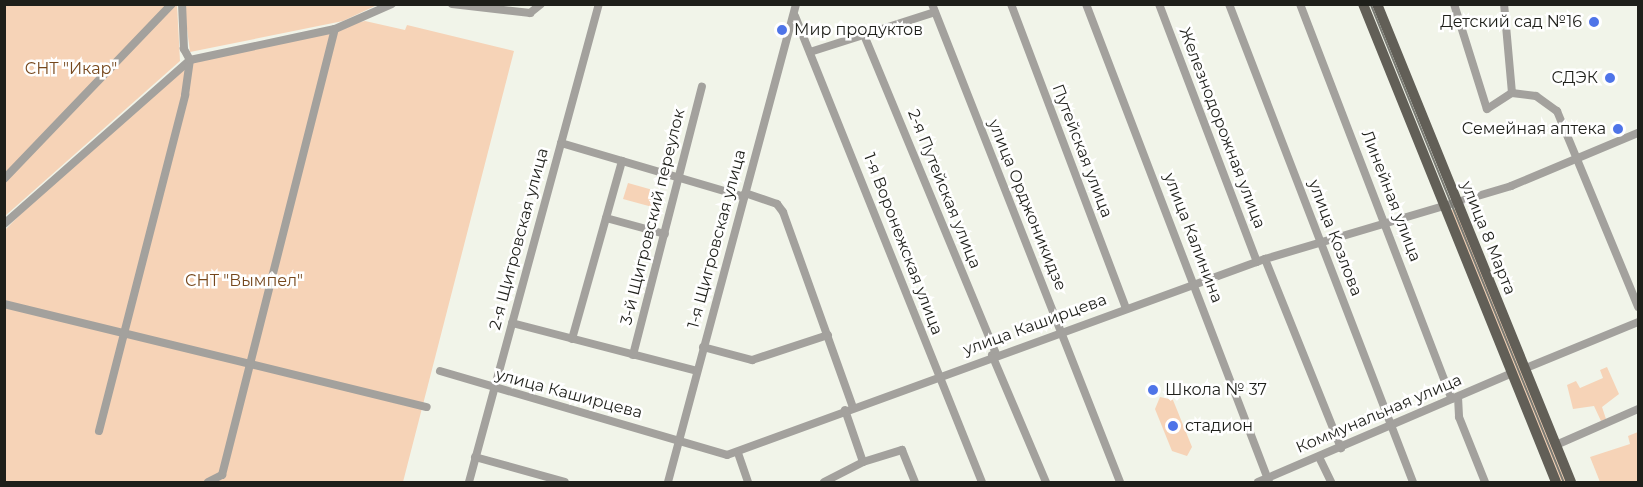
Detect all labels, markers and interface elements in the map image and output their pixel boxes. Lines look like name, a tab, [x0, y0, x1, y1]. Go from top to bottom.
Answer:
place label: Детский сад №16	[1440, 12, 1582, 32]
marker: Детский сад №16	[1587, 15, 1601, 29]
place label: Мир продуктов	[794, 20, 923, 40]
marker: Мир продуктов	[775, 23, 789, 37]
street label: Железнодорожная улица	[1175, 25, 1269, 231]
park label: СНТ "Икар"	[25, 59, 117, 79]
place label: СДЭК	[1552, 68, 1598, 88]
marker: СДЭК	[1603, 71, 1617, 85]
street label: Путейская улица	[1048, 81, 1116, 221]
street label: 3-й Щигровский переулок	[617, 107, 689, 327]
street label: 2-я Путейская улица	[903, 107, 985, 271]
street label: улица Орджоникидзе	[984, 116, 1070, 294]
place label: Семейная аптека	[1462, 119, 1606, 139]
marker: Семейная аптека	[1611, 122, 1625, 136]
street label: Линейная улица	[1357, 128, 1425, 264]
street label: 2-я Щигровская улица	[485, 146, 553, 332]
street label: 1-я Щигровская улица	[684, 148, 750, 330]
street label: 1-я Воронежская улица	[859, 150, 947, 338]
street label: улица Калинина	[1159, 170, 1227, 306]
street label: улица Козлова	[1304, 177, 1366, 299]
street label: улица 8 Марта	[1456, 178, 1520, 298]
park label: СНТ "Вымпел"	[185, 271, 303, 291]
street label: улица Каширцева	[961, 290, 1109, 360]
street label: улица Каширцева	[494, 365, 644, 423]
street label: Коммунальная улица	[1293, 370, 1465, 458]
place label: Школа № 37	[1165, 380, 1267, 400]
marker: Школа № 37	[1146, 383, 1160, 397]
place label: стадион	[1185, 416, 1253, 436]
marker: стадион	[1166, 419, 1180, 433]

